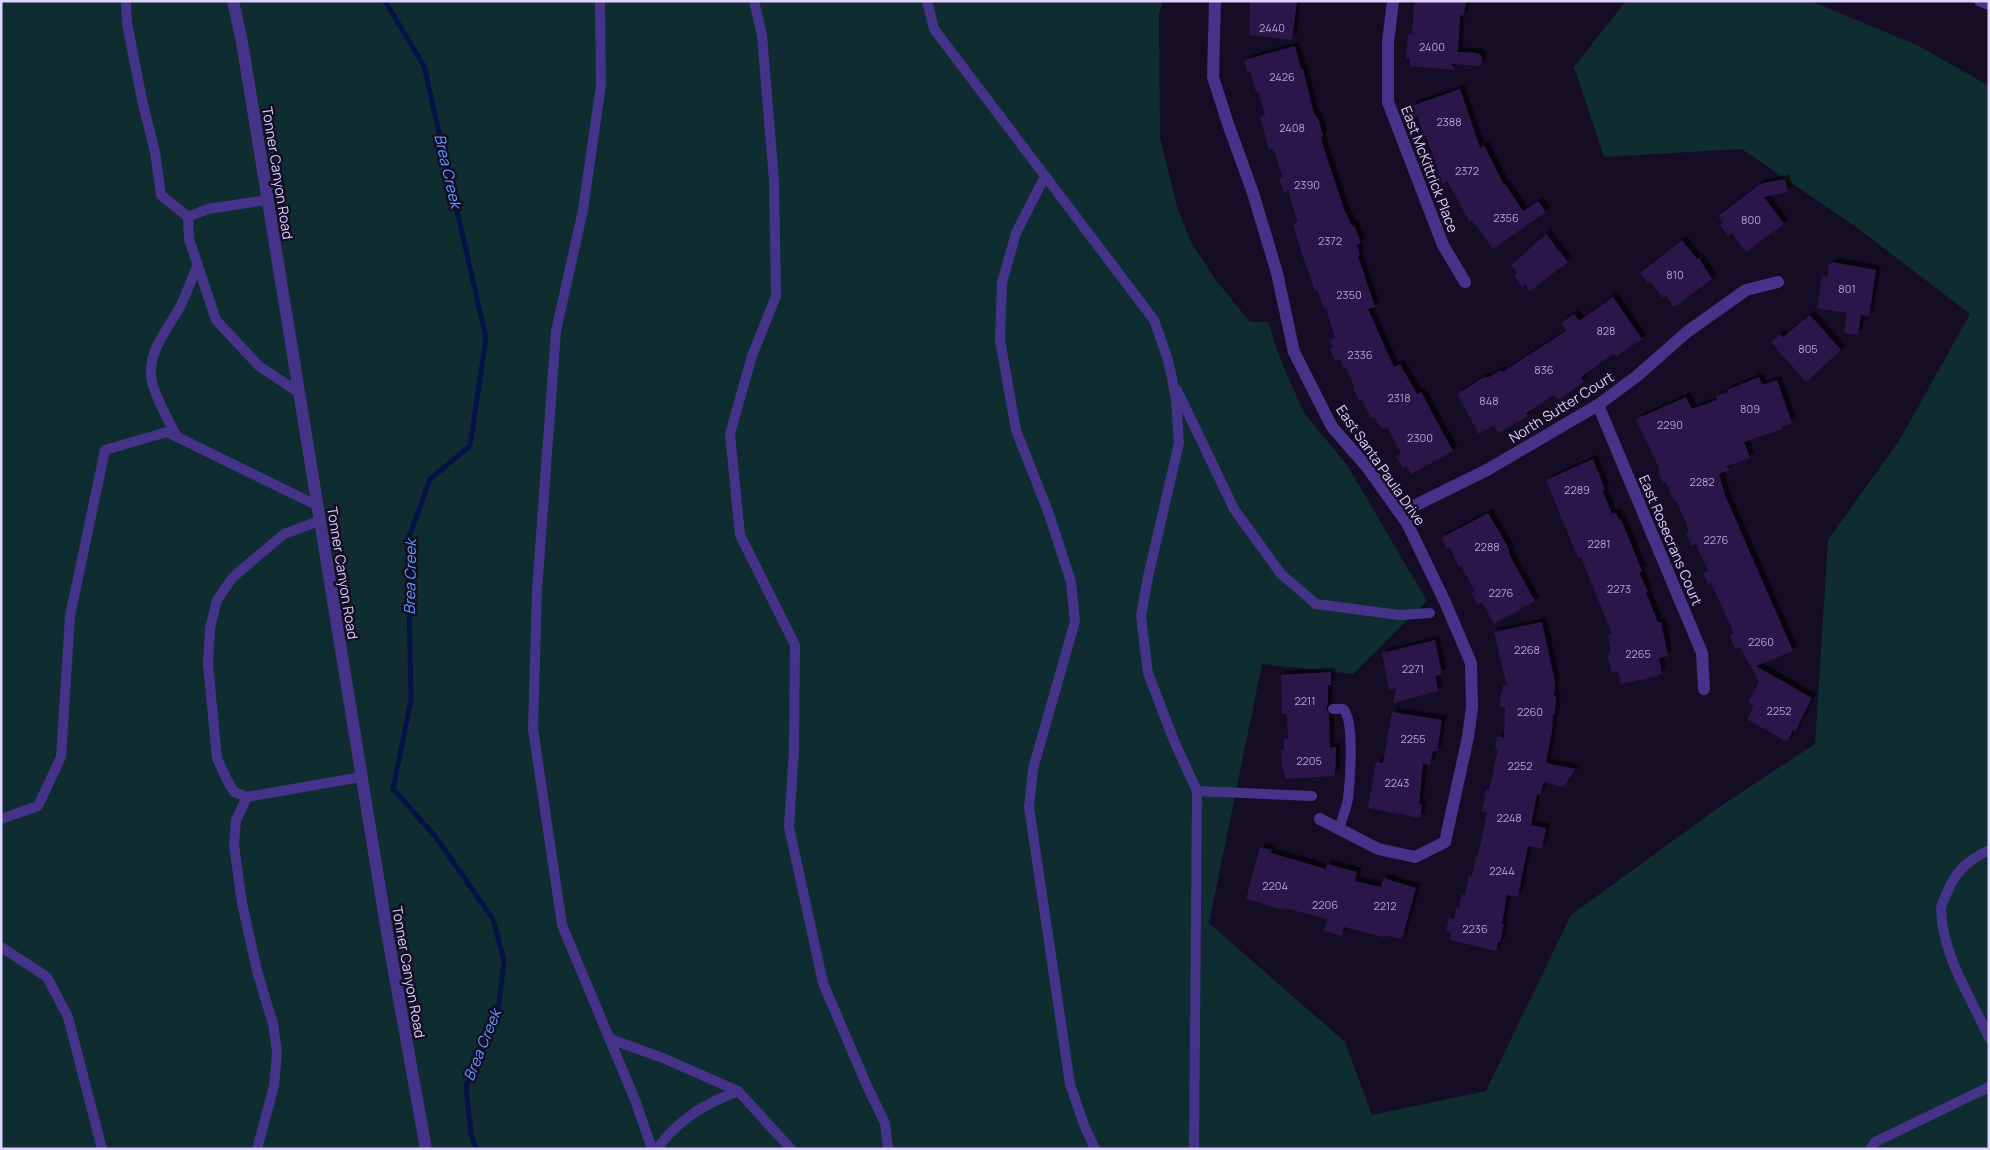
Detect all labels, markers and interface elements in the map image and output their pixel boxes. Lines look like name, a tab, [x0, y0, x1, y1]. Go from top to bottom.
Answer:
house number: 2440	[1259, 20, 1285, 35]
house number: 2400	[1419, 39, 1445, 54]
house number: 2426	[1269, 69, 1295, 84]
street label: East McKittrick Place	[1397, 103, 1463, 235]
street label: Tonner Canyon Road	[258, 106, 298, 240]
house number: 2388	[1436, 114, 1462, 129]
house number: 2408	[1279, 120, 1305, 135]
water label: Brea Creek	[429, 132, 467, 213]
house number: 2372	[1455, 163, 1479, 178]
house number: 2390	[1294, 177, 1320, 192]
house number: 2356	[1493, 210, 1519, 225]
house number: 800	[1741, 212, 1761, 227]
house number: 2372	[1318, 233, 1342, 248]
house number: 810	[1666, 267, 1684, 282]
house number: 801	[1838, 281, 1856, 296]
house number: 2350	[1336, 287, 1362, 302]
house number: 828	[1596, 323, 1616, 338]
house number: 805	[1798, 341, 1818, 356]
house number: 2336	[1347, 347, 1373, 362]
house number: 836	[1534, 362, 1554, 377]
street label: North Sutter Court	[1505, 367, 1617, 447]
house number: 2318	[1387, 390, 1411, 405]
house number: 848	[1479, 393, 1499, 408]
street label: East Santa Paula Drive	[1332, 401, 1430, 529]
house number: 809	[1740, 401, 1760, 416]
house number: 2290	[1657, 417, 1683, 432]
house number: 2300	[1407, 430, 1433, 445]
street label: East Rosecrans Court	[1635, 472, 1707, 609]
house number: 2282	[1689, 474, 1715, 489]
house number: 2289	[1564, 482, 1590, 497]
street label: Tonner Canyon Road	[323, 506, 363, 640]
house number: 2276	[1704, 532, 1729, 547]
house number: 2281	[1587, 536, 1611, 551]
water label: Brea Creek	[399, 537, 421, 615]
house number: 2288	[1474, 539, 1500, 554]
house number: 2273	[1607, 581, 1631, 596]
house number: 2276	[1489, 585, 1514, 600]
house number: 2260	[1748, 634, 1774, 649]
house number: 2268	[1514, 642, 1540, 657]
house number: 2265	[1625, 646, 1651, 661]
house number: 2271	[1402, 661, 1424, 676]
house number: 2211	[1294, 693, 1316, 708]
house number: 2252	[1767, 703, 1791, 718]
house number: 2260	[1517, 704, 1543, 719]
house number: 2255	[1400, 731, 1426, 746]
house number: 2205	[1296, 753, 1322, 768]
house number: 2252	[1508, 758, 1532, 773]
house number: 2243	[1385, 775, 1409, 790]
house number: 2248	[1496, 810, 1522, 825]
house number: 2244	[1489, 863, 1515, 878]
house number: 2204	[1262, 878, 1288, 893]
house number: 2206	[1312, 897, 1338, 912]
house number: 2212	[1373, 898, 1397, 913]
street label: Tonner Canyon Road	[388, 905, 430, 1039]
house number: 2236	[1462, 921, 1488, 936]
water label: Brea Creek	[458, 1004, 507, 1084]

